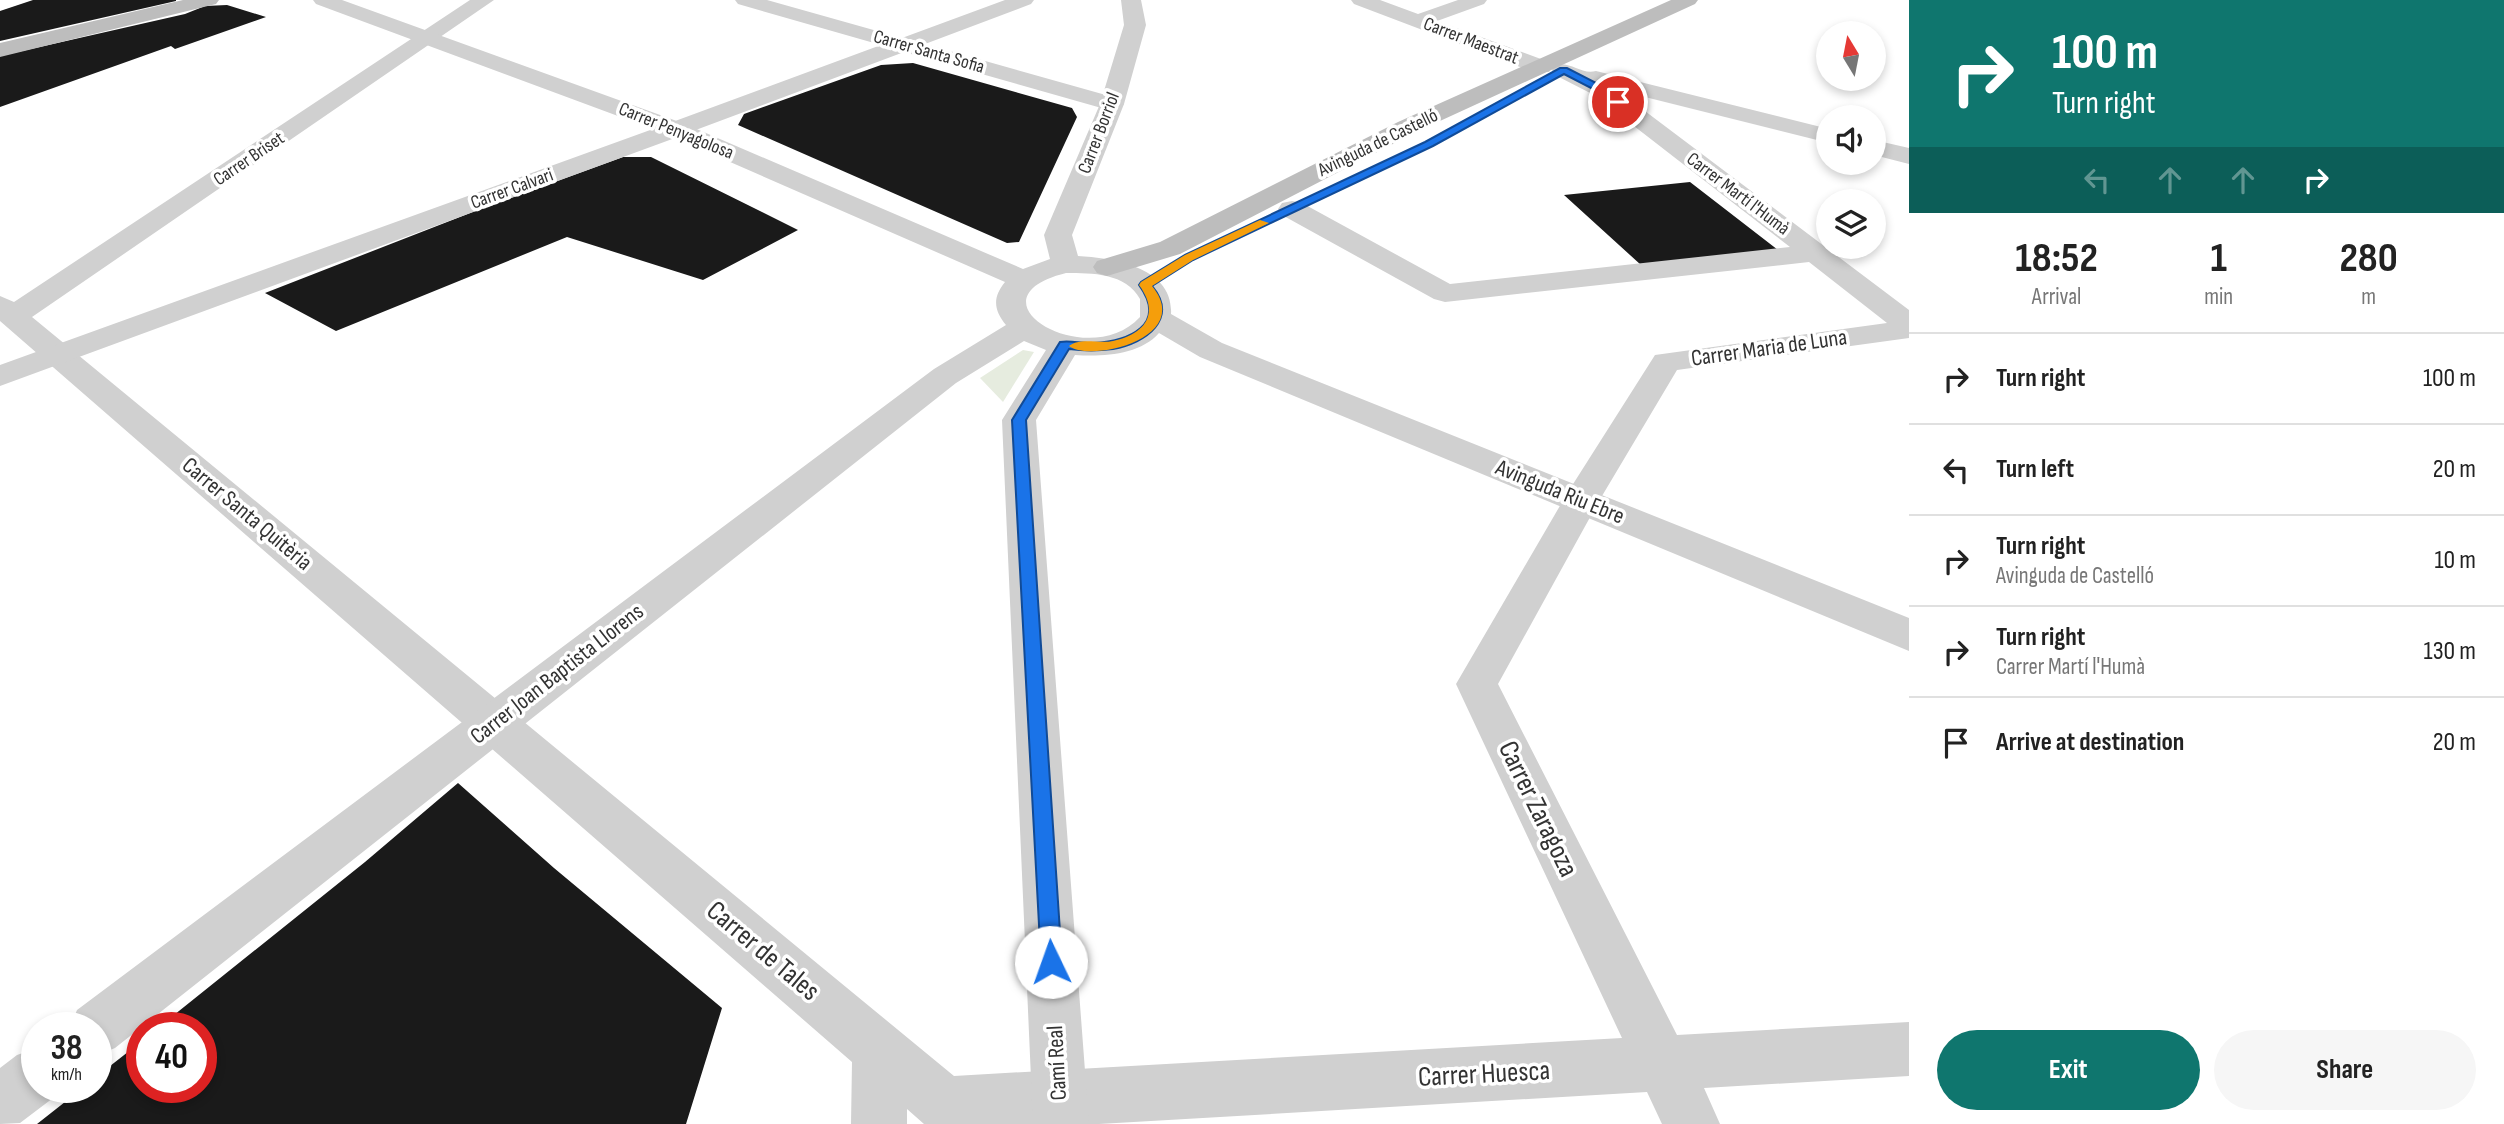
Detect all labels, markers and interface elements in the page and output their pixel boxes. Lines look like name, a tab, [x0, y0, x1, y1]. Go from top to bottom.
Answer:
street label: Carrer Maestrat	[1420, 12, 1522, 70]
north arrow	[1816, 21, 1886, 91]
map controls	[1816, 21, 1886, 259]
text: 100 m	[2052, 24, 2158, 83]
street label: Carrer Santa Sofia	[871, 25, 987, 79]
icon: right	[1937, 28, 2028, 119]
pin	[1588, 72, 1648, 132]
icon: arrive	[1599, 83, 1637, 121]
text: Turn right	[2052, 84, 2156, 123]
street label: Carrer Borriol	[1073, 89, 1125, 177]
street label: Carrer Penyagolosa	[615, 98, 737, 164]
street label: Avinguda de Castelló	[1313, 104, 1442, 182]
button: sound	[1816, 105, 1886, 175]
street label: Carrer Briset	[209, 127, 289, 191]
street label: Carrer Martí l'Humà	[1682, 148, 1794, 240]
icon: left	[2078, 161, 2116, 199]
icon: ahead	[2151, 161, 2189, 199]
icon: ahead	[2224, 161, 2262, 199]
icon: right	[2297, 161, 2335, 199]
street label: Carrer Calvari	[468, 163, 556, 215]
button: layers	[1816, 189, 1886, 259]
text: 18:52	[2015, 233, 2098, 284]
text: 1	[2210, 233, 2227, 284]
text: 280	[2339, 233, 2398, 284]
text: Arrival	[2032, 283, 2081, 311]
text: min	[2204, 283, 2233, 311]
text: m	[2361, 283, 2376, 311]
street label: Carrer Maria de Luna	[1689, 323, 1849, 373]
icon: right	[1937, 360, 1975, 398]
text: Turn right	[1996, 363, 2085, 394]
text: 100 m	[2423, 363, 2476, 394]
street label: Carrer Santa Quitèria	[176, 451, 318, 577]
icon: left	[1937, 451, 1975, 489]
street label: Avinguda Riu Ebre	[1491, 453, 1628, 530]
text: Turn left	[1996, 454, 2074, 485]
text: 20 m	[2433, 454, 2476, 485]
text: Turn right	[1996, 531, 2085, 562]
icon: right	[1937, 542, 1975, 580]
text: 10 m	[2434, 545, 2476, 576]
text: Avinguda de Castelló	[1996, 562, 2154, 590]
street label: Carrer Joan Baptista Llorens	[465, 598, 649, 750]
text: Turn right	[1996, 622, 2085, 653]
icon: right	[1937, 633, 1975, 671]
text: 130 m	[2424, 636, 2476, 667]
text: Carrer Martí l'Humà	[1996, 653, 2145, 681]
icon: arrive	[1937, 724, 1975, 762]
text: Arrive at destination	[1996, 727, 2184, 758]
text: 20 m	[2433, 727, 2476, 758]
street label: Carrer Zaragoza	[1491, 736, 1585, 882]
street label: Carrer de Tales	[700, 894, 826, 1008]
position arrow	[1014, 925, 1088, 999]
speed limit sign: 40	[126, 1012, 217, 1103]
street label: Camí Real	[1041, 1025, 1073, 1101]
text: 38	[50, 1027, 83, 1070]
button: Exit	[1937, 1030, 2200, 1110]
button: Share	[2214, 1030, 2476, 1110]
street label: Carrer Huesca	[1417, 1054, 1551, 1094]
text: km/h	[51, 1064, 82, 1085]

